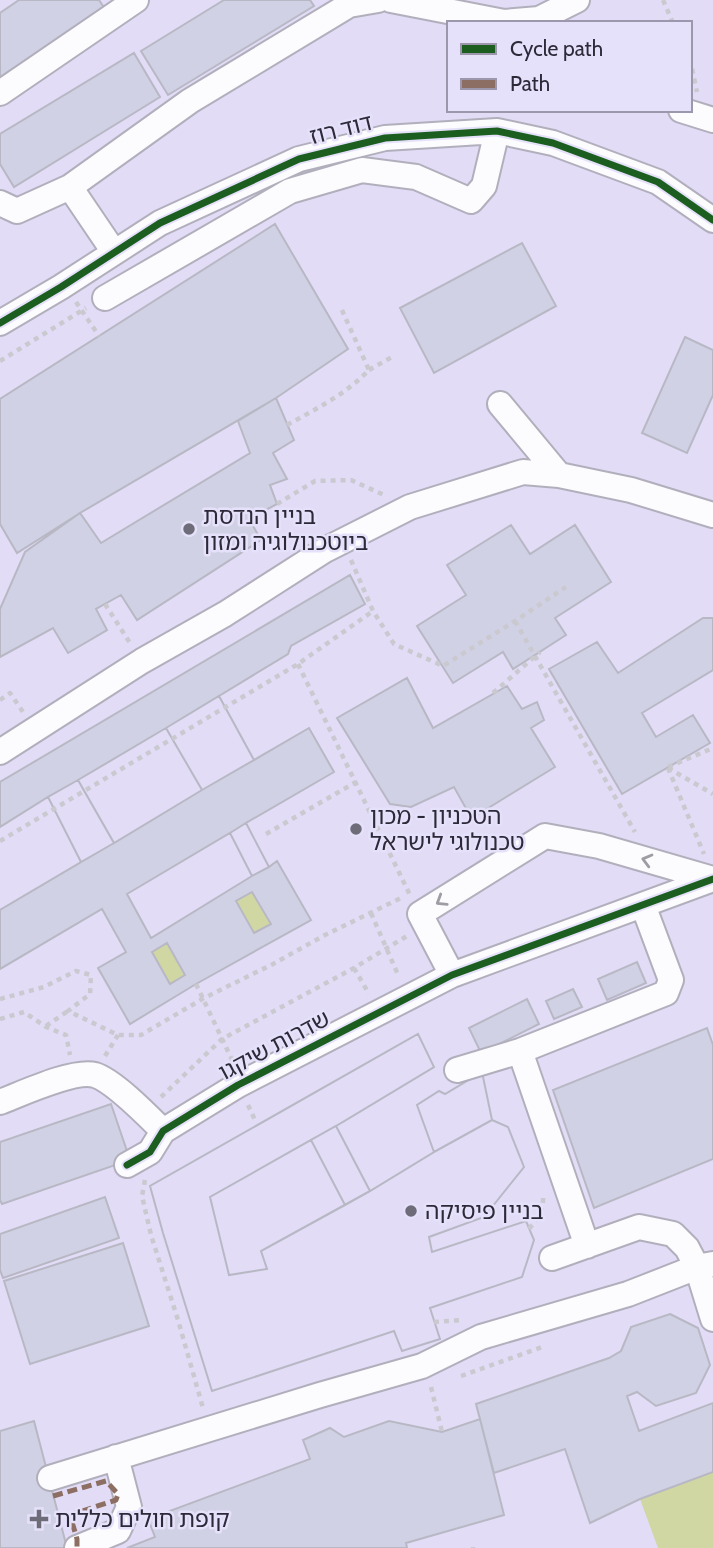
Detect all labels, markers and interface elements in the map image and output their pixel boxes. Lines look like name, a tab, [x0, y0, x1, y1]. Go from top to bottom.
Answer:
legend	[447, 21, 692, 112]
text: Cycle path	[510, 36, 603, 61]
text: Path	[510, 71, 550, 96]
street label: דוד רוז	[307, 108, 375, 150]
place label: בניין הנדסת ביוטכנולוגיה ומזון	[203, 502, 368, 556]
marker: בניין הנדסת ביוטכנולוגיה ומזון	[181, 521, 197, 537]
place label: הטכניון - מכון טכנולוגי לישראל	[370, 802, 525, 856]
marker: הטכניון - מכון טכנולוגי לישראל	[348, 821, 364, 837]
one-way arrow	[642, 853, 654, 868]
one-way arrow	[436, 893, 449, 906]
street label: שדרות שיקגו	[214, 1004, 334, 1086]
place label: בניין פיסיקה	[425, 1197, 544, 1225]
marker: בניין פיסיקה	[403, 1203, 419, 1219]
place label: קופת חולים כללית	[55, 1505, 230, 1533]
marker: קופת חולים כללית	[29, 1509, 49, 1529]

